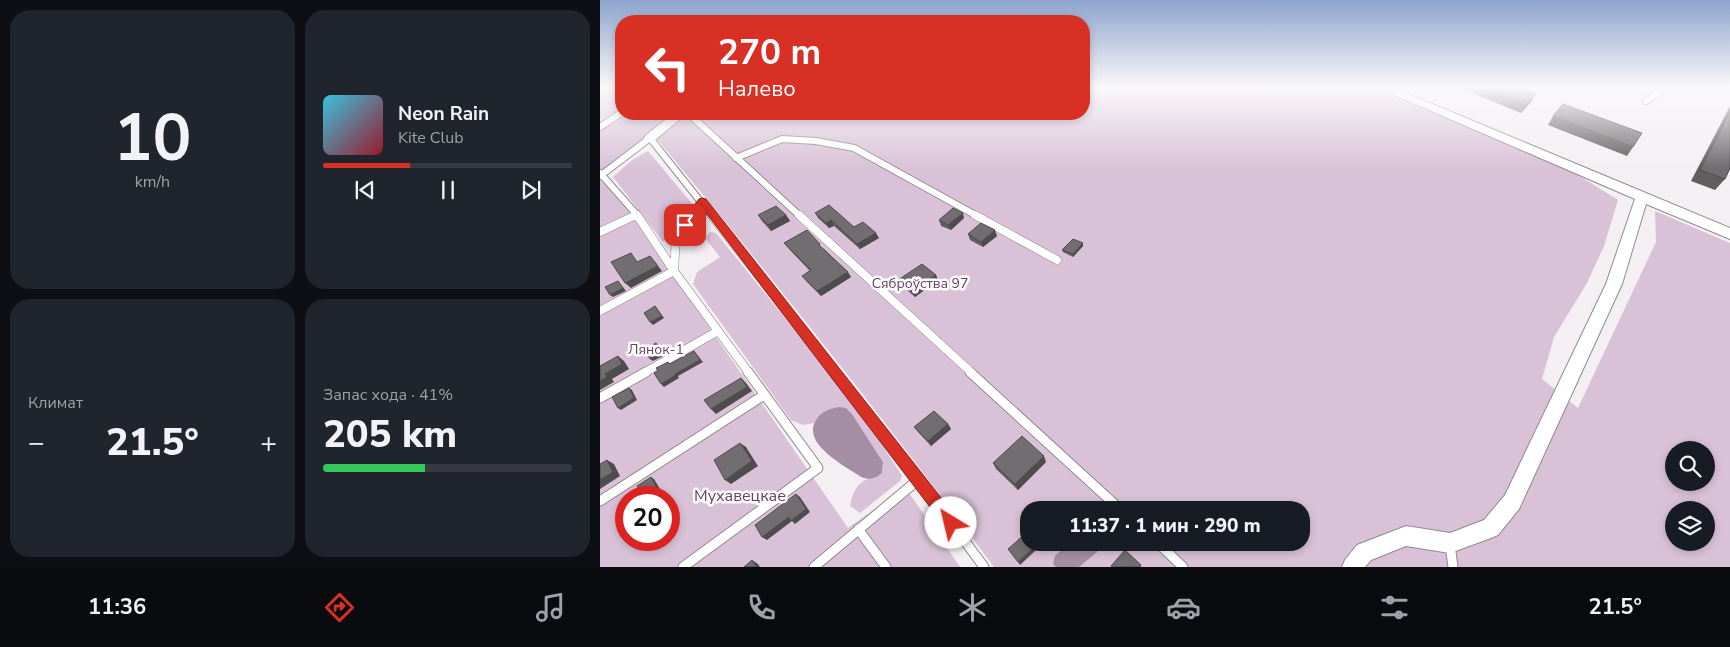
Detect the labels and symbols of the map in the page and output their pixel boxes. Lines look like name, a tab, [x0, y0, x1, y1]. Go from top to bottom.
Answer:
pin	[664, 204, 706, 246]
park label: Сяброўства 97	[872, 274, 968, 293]
park label: Лянок-1	[628, 340, 684, 359]
park label: Мухавецкае	[694, 485, 786, 507]
speed limit sign: 20	[615, 486, 680, 551]
position arrow	[924, 496, 976, 548]

